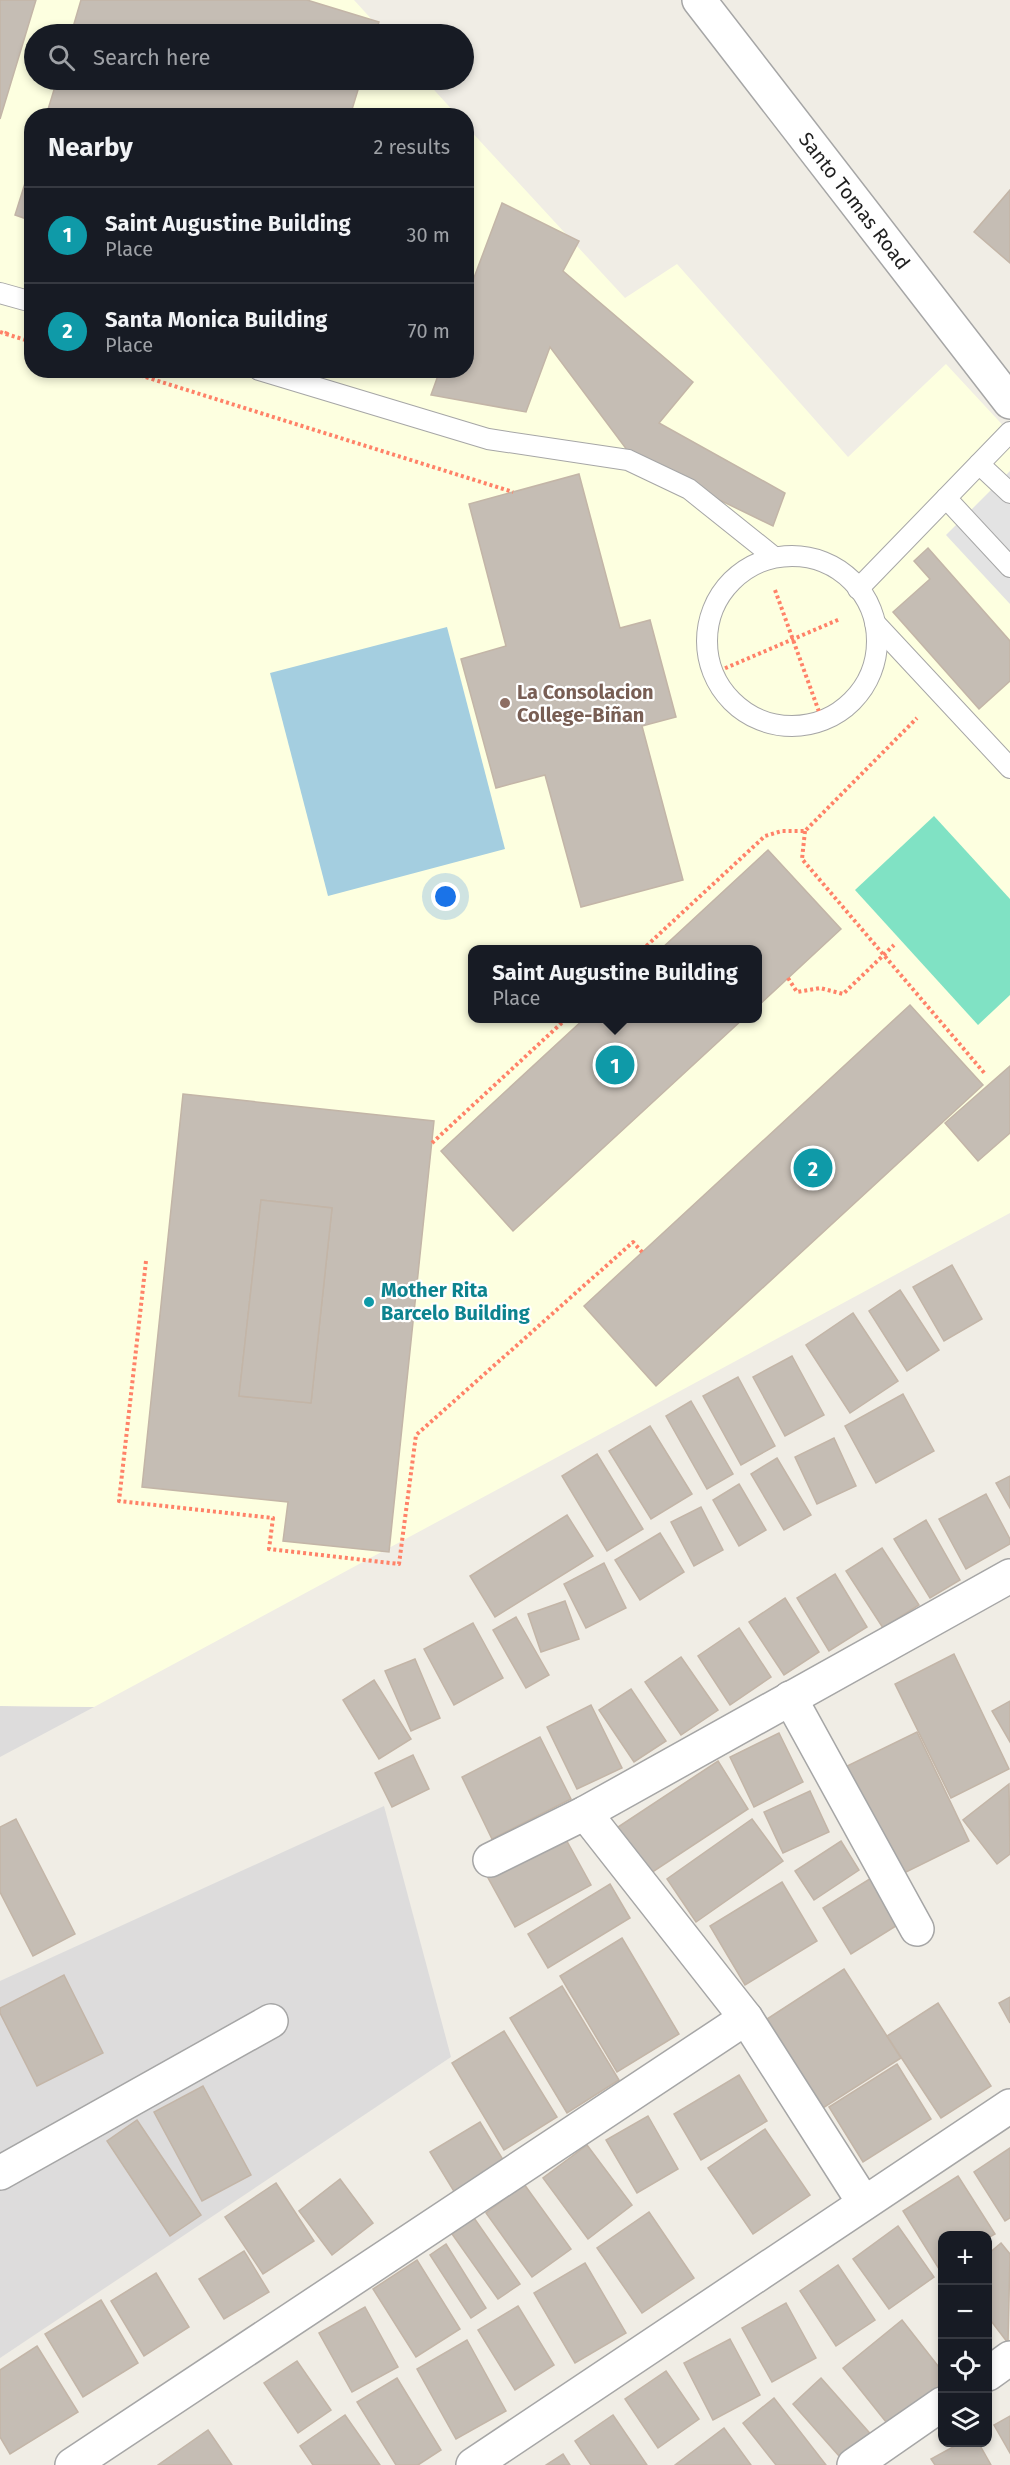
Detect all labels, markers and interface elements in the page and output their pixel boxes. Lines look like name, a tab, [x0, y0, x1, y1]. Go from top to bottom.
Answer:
search box	[24, 24, 474, 90]
icon: search	[45, 41, 78, 74]
text: Search here	[93, 44, 211, 71]
street label: Santo Tomas Road	[794, 127, 915, 274]
text: Nearby	[48, 132, 133, 163]
text: 2 results	[373, 135, 450, 159]
text: Saint Augustine Building	[105, 210, 351, 237]
text: 1	[63, 223, 72, 247]
text: 30 m	[406, 223, 450, 247]
text: Place	[105, 237, 153, 261]
text: Santa Monica Building	[105, 306, 327, 333]
text: 2	[62, 319, 73, 343]
text: 70 m	[408, 319, 450, 343]
text: Place	[105, 333, 153, 357]
place label: La Consolacion College-Biñan	[517, 680, 654, 727]
marker: La Consolacion College-Biñan	[498, 696, 512, 710]
your location	[431, 882, 460, 911]
popup	[468, 945, 762, 1023]
text: Saint Augustine Building	[492, 959, 738, 986]
text: Place	[492, 986, 540, 1010]
pin: 1	[596, 1042, 634, 1088]
pin: 2	[794, 1146, 832, 1190]
place label: Mother Rita Barcelo Building	[381, 1278, 531, 1325]
marker: Mother Rita Barcelo Building	[362, 1295, 376, 1309]
map controls	[938, 2231, 992, 2447]
button: +	[938, 2231, 992, 2285]
button: −	[938, 2285, 992, 2339]
button: locate	[938, 2339, 992, 2393]
button: layers	[938, 2393, 992, 2447]

